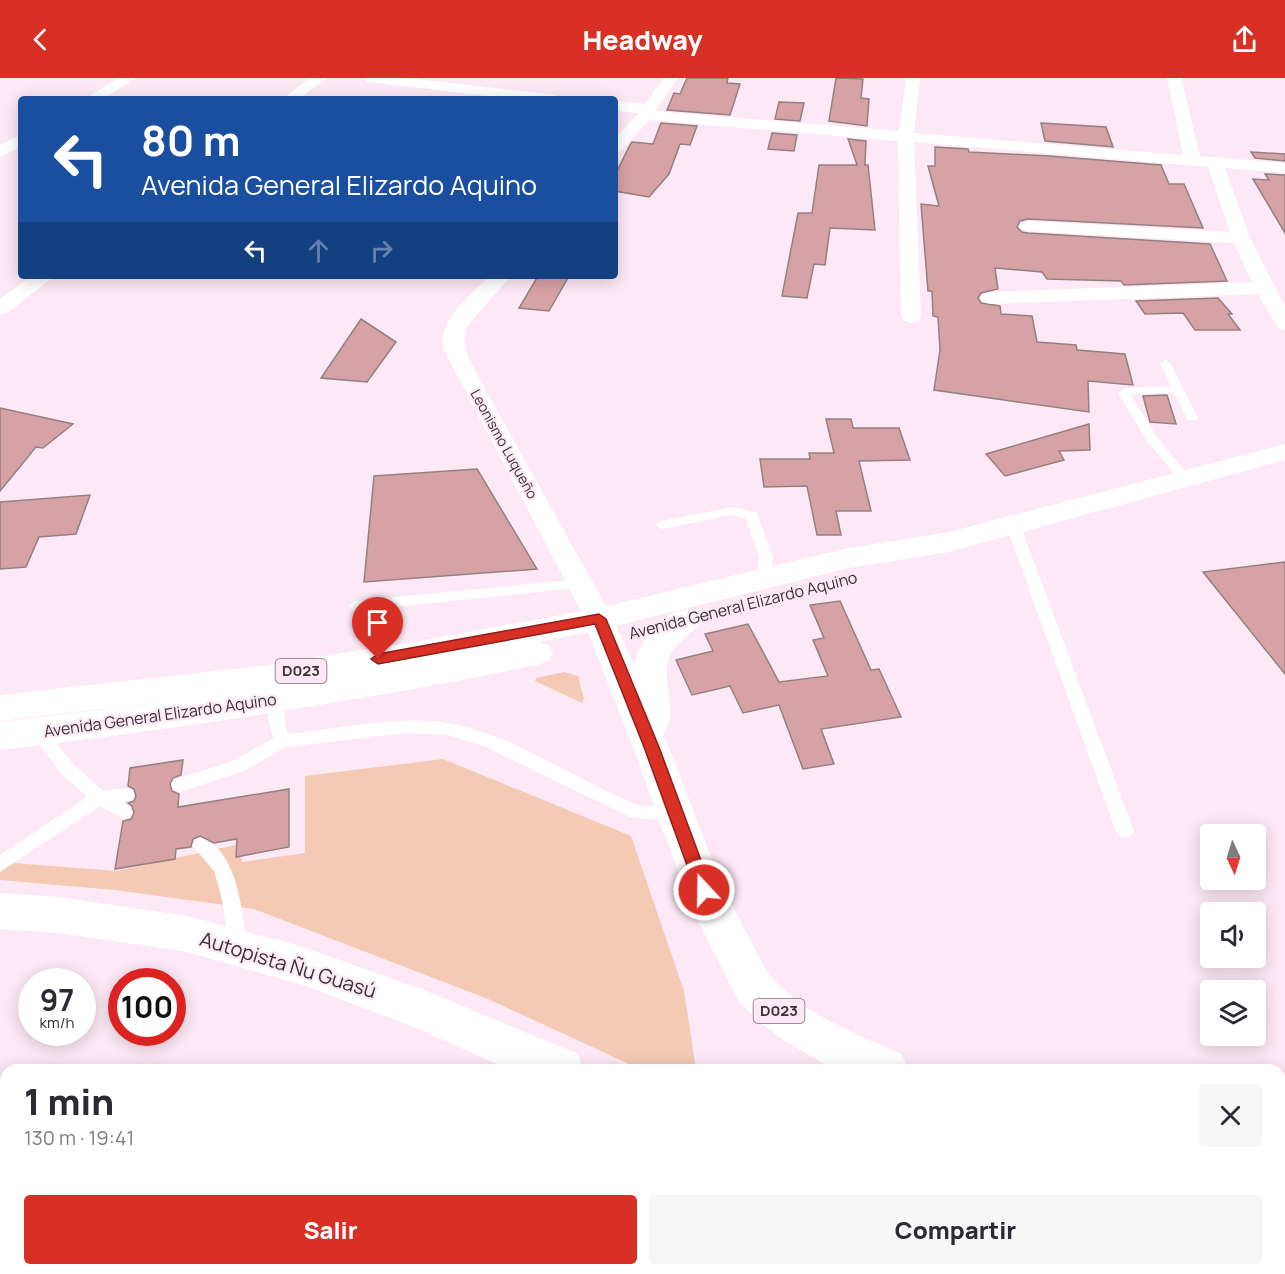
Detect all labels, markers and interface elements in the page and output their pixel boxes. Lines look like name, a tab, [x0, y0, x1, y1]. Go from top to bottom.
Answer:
text: Headway	[582, 21, 703, 58]
icon: back	[24, 23, 57, 56]
icon: share	[1228, 23, 1261, 56]
text: 80 m	[141, 111, 241, 169]
icon: left	[42, 120, 120, 198]
text: Avenida General Elizardo Aquino	[141, 166, 537, 203]
icon: left	[239, 234, 272, 267]
icon: ahead	[302, 234, 335, 267]
icon: right	[365, 234, 398, 267]
street label: Leonismo Luqueño	[466, 386, 542, 502]
street label: Avenida General Elizardo Aquino	[626, 566, 860, 644]
pin	[352, 597, 403, 659]
icon: arrive	[361, 606, 394, 639]
road number: D023	[276, 659, 326, 683]
street label: Avenida General Elizardo Aquino	[42, 688, 278, 742]
north arrow	[1200, 824, 1266, 890]
map controls	[1200, 824, 1266, 1046]
position arrow	[672, 858, 736, 922]
button: sound	[1200, 902, 1266, 968]
street label: Autopista Ñu Guasú	[197, 925, 380, 1004]
speed limit sign: 100	[108, 968, 186, 1046]
text: 97	[40, 979, 74, 1020]
button: layers	[1200, 980, 1266, 1046]
road number: D023	[754, 999, 804, 1023]
text: km/h	[40, 1012, 74, 1033]
text: 1 min	[24, 1077, 114, 1126]
button: close	[1199, 1084, 1262, 1147]
text: 130 m · 19:41	[24, 1124, 134, 1151]
button: Salir	[24, 1195, 637, 1264]
button: Compartir	[649, 1195, 1262, 1264]

